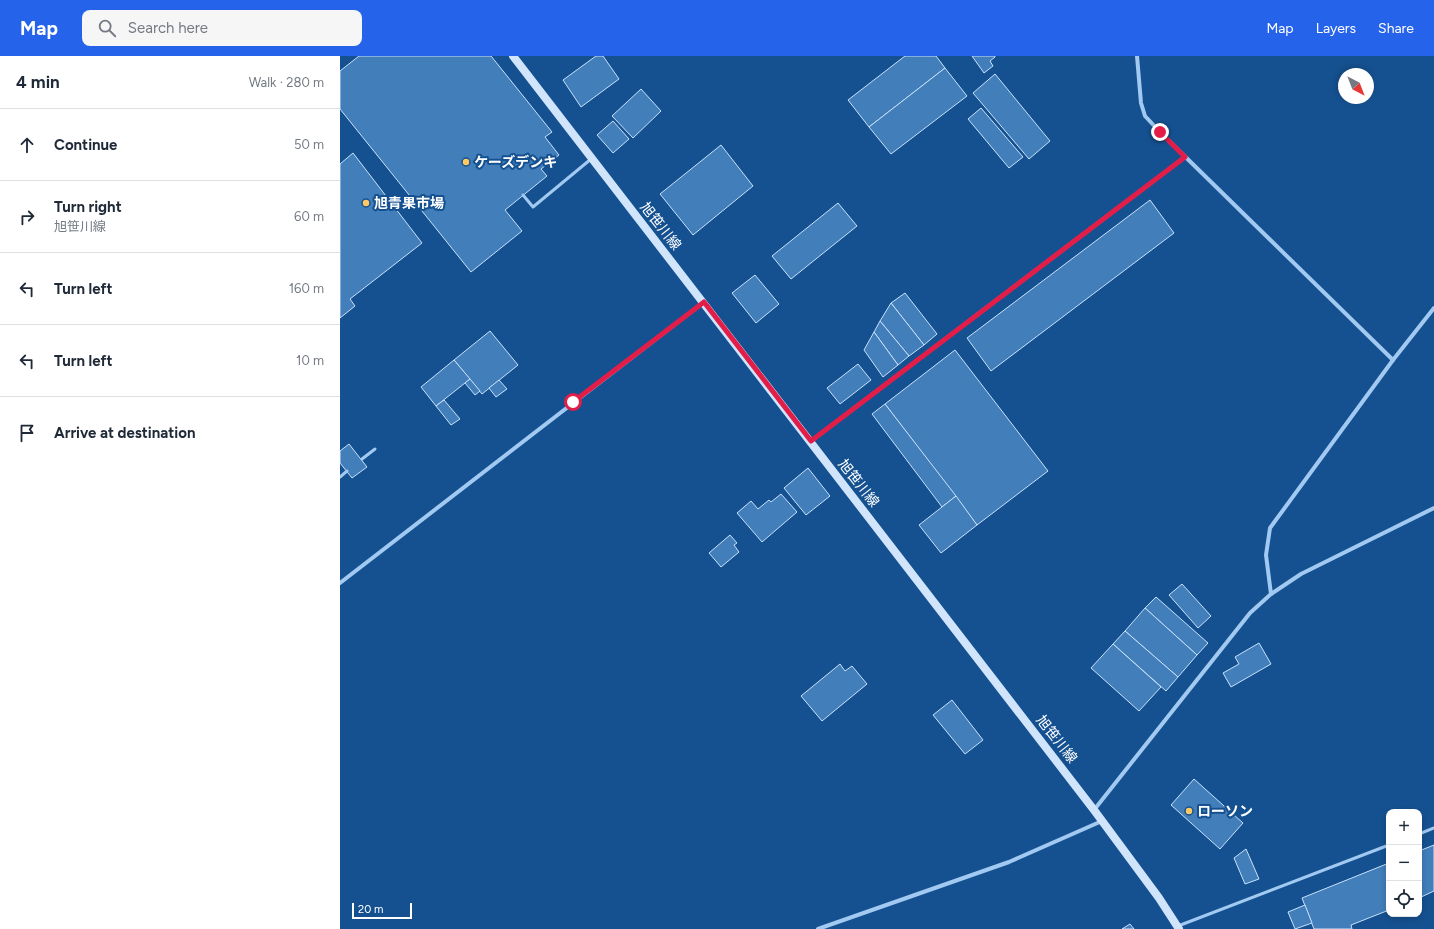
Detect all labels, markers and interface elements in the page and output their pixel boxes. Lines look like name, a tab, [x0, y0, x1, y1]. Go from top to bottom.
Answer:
search box	[82, 10, 362, 46]
text: Map	[20, 17, 58, 40]
icon: search	[96, 17, 118, 39]
text: Search here	[128, 19, 208, 37]
text: Map	[1266, 20, 1294, 37]
text: Layers	[1316, 20, 1356, 37]
text: Share	[1378, 20, 1414, 37]
north arrow	[1338, 68, 1374, 104]
text: 4 min	[16, 72, 60, 92]
text: Walk · 280 m	[249, 75, 324, 90]
route end	[1151, 123, 1169, 141]
icon: ahead	[16, 134, 38, 156]
text: Continue	[54, 136, 117, 154]
text: 50 m	[294, 137, 324, 152]
place label: ケーズデンキ	[474, 154, 557, 171]
marker: ケーズデンキ	[461, 157, 471, 167]
place label: 旭青果市場	[374, 195, 444, 212]
text: Turn right	[54, 198, 122, 216]
marker: 旭青果市場	[361, 198, 371, 208]
street label: 旭笹川線	[637, 199, 685, 254]
icon: right	[16, 206, 38, 228]
text: 60 m	[294, 209, 324, 224]
text: 旭笹川線	[54, 219, 106, 234]
icon: left	[16, 278, 38, 300]
text: Turn left	[54, 280, 112, 298]
text: 160 m	[289, 281, 324, 296]
icon: left	[16, 350, 38, 372]
text: Turn left	[54, 352, 112, 370]
text: 10 m	[296, 353, 324, 368]
route start	[564, 393, 582, 411]
icon: arrive	[16, 422, 38, 444]
text: Arrive at destination	[54, 424, 195, 442]
street label: 旭笹川線	[835, 456, 883, 511]
street label: 旭笹川線	[1033, 712, 1081, 767]
place label: ローソン	[1197, 803, 1253, 820]
marker: ローソン	[1184, 806, 1194, 816]
map controls	[1386, 809, 1422, 917]
button: +	[1386, 809, 1422, 845]
button: −	[1386, 845, 1422, 881]
button: locate	[1386, 881, 1422, 917]
scale bar	[352, 901, 412, 920]
text: 20 m	[358, 903, 383, 916]

